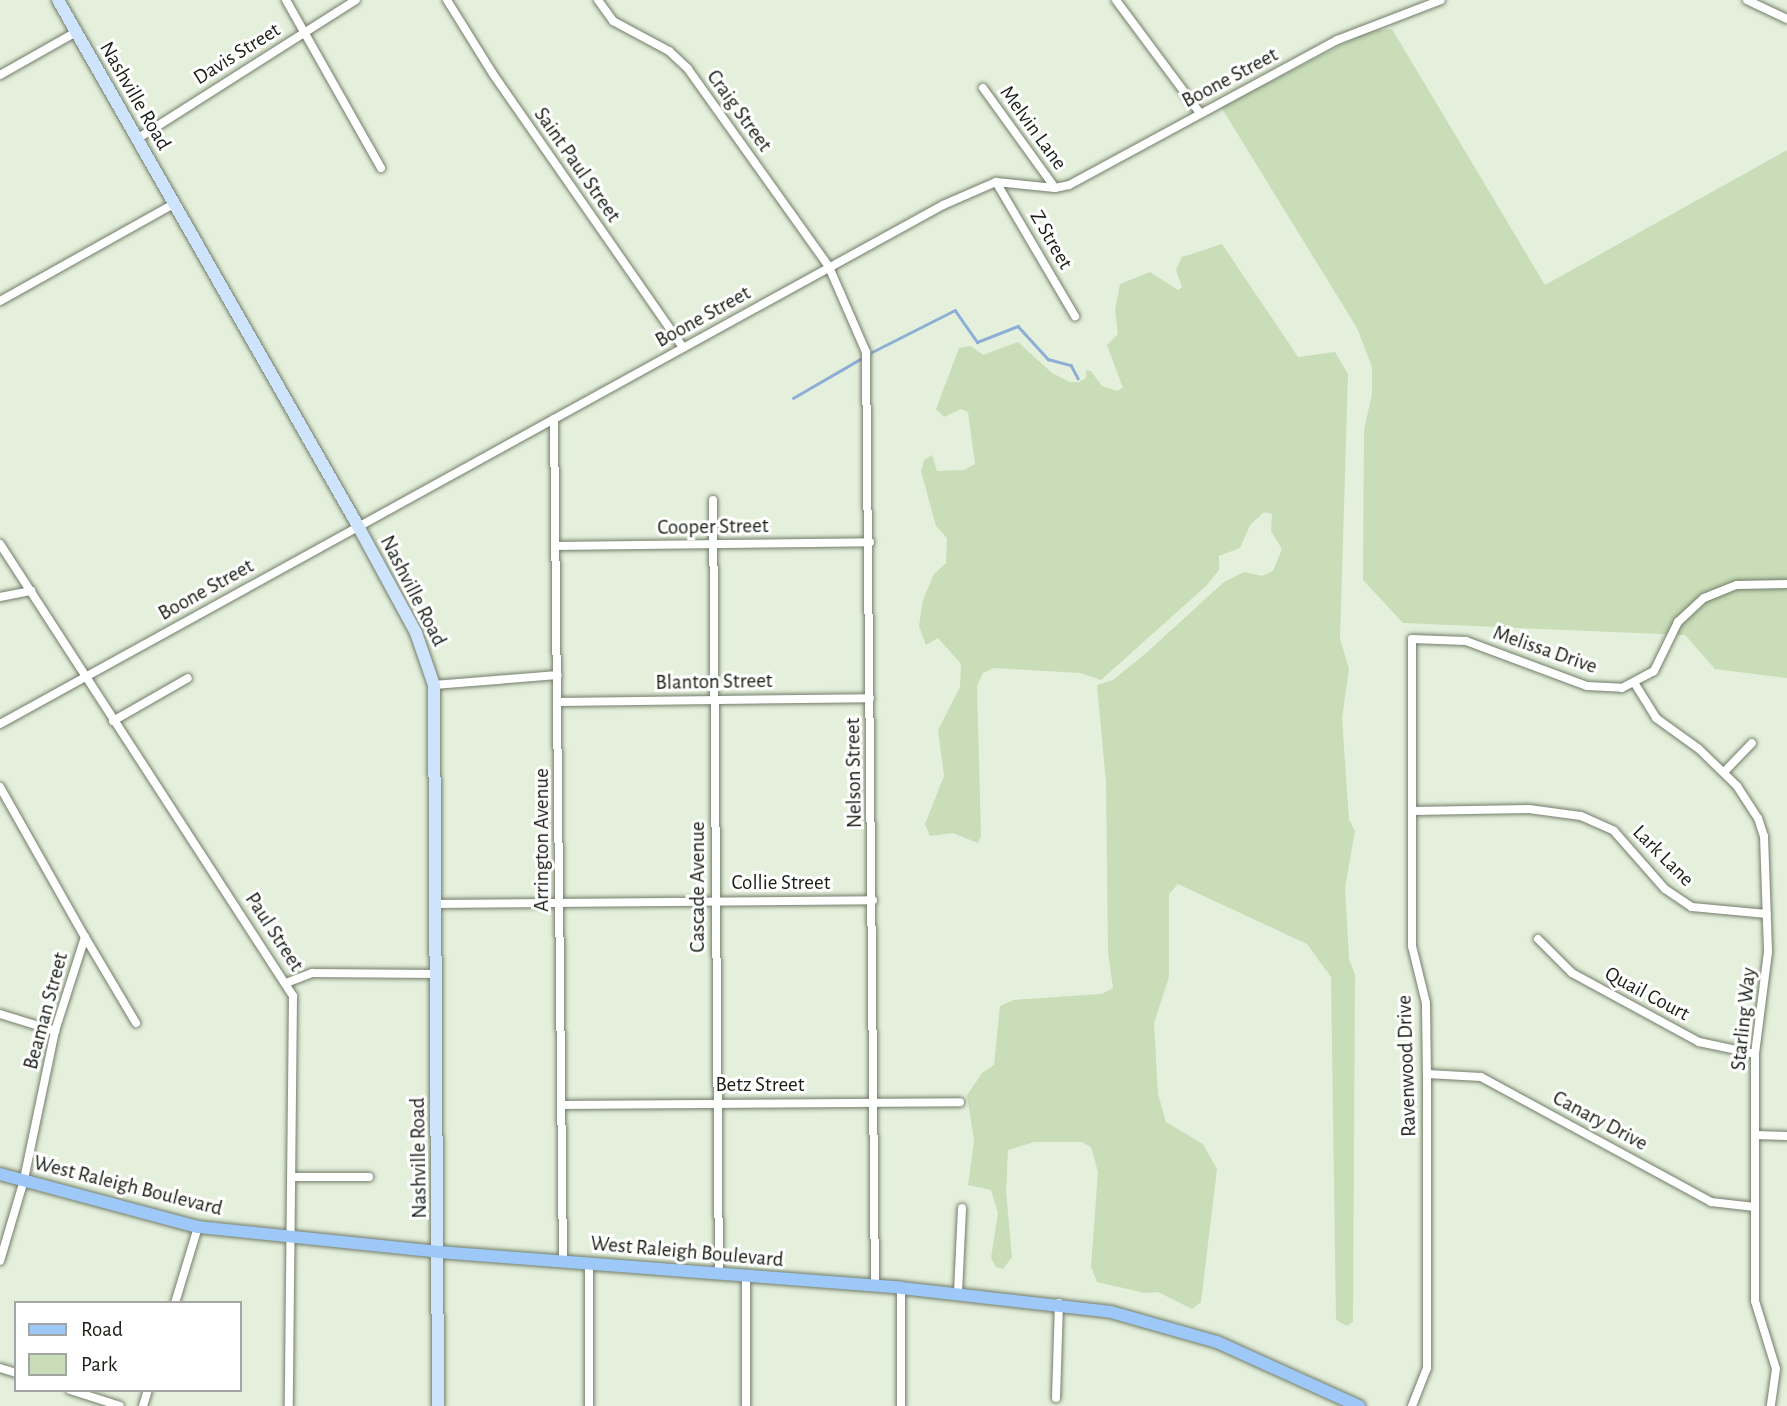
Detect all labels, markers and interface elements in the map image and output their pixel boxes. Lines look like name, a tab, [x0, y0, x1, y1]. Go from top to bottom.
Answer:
street label: Davis Street	[189, 17, 285, 91]
street label: Nashville Road	[94, 37, 176, 155]
street label: Boone Street	[1178, 42, 1282, 114]
street label: Craig Street	[701, 65, 777, 157]
street label: Melvin Lane	[994, 81, 1072, 175]
street label: Saint Paul Street	[528, 103, 626, 227]
street label: Z Street	[1024, 206, 1078, 274]
street label: Boone Street	[651, 281, 755, 353]
street label: Cooper Street	[657, 513, 769, 541]
street label: Nashville Road	[374, 531, 452, 651]
street label: Boone Street	[154, 554, 258, 626]
street label: Melissa Drive	[1490, 620, 1600, 680]
street label: Blanton Street	[655, 668, 773, 696]
street label: Nelson Street	[840, 718, 868, 828]
street label: Arrington Avenue	[529, 768, 555, 912]
street label: Lark Lane	[1627, 820, 1699, 892]
street label: Cascade Avenue	[685, 821, 711, 953]
street label: Collie Street	[732, 870, 830, 896]
street label: Paul Street	[239, 888, 309, 976]
street label: Beaman Street	[18, 950, 74, 1072]
street label: Quail Court	[1600, 961, 1694, 1027]
street label: Starling Way	[1726, 966, 1762, 1072]
street label: Ravenwood Drive	[1392, 995, 1422, 1137]
street label: Betz Street	[716, 1072, 804, 1098]
street label: Canary Drive	[1548, 1085, 1652, 1157]
street label: Nashville Road	[405, 1097, 433, 1219]
street label: West Raleigh Boulevard	[31, 1150, 225, 1222]
street label: West Raleigh Boulevard	[589, 1231, 785, 1273]
legend	[14, 1301, 242, 1392]
text: Road	[81, 1319, 123, 1340]
text: Park	[81, 1354, 117, 1375]

